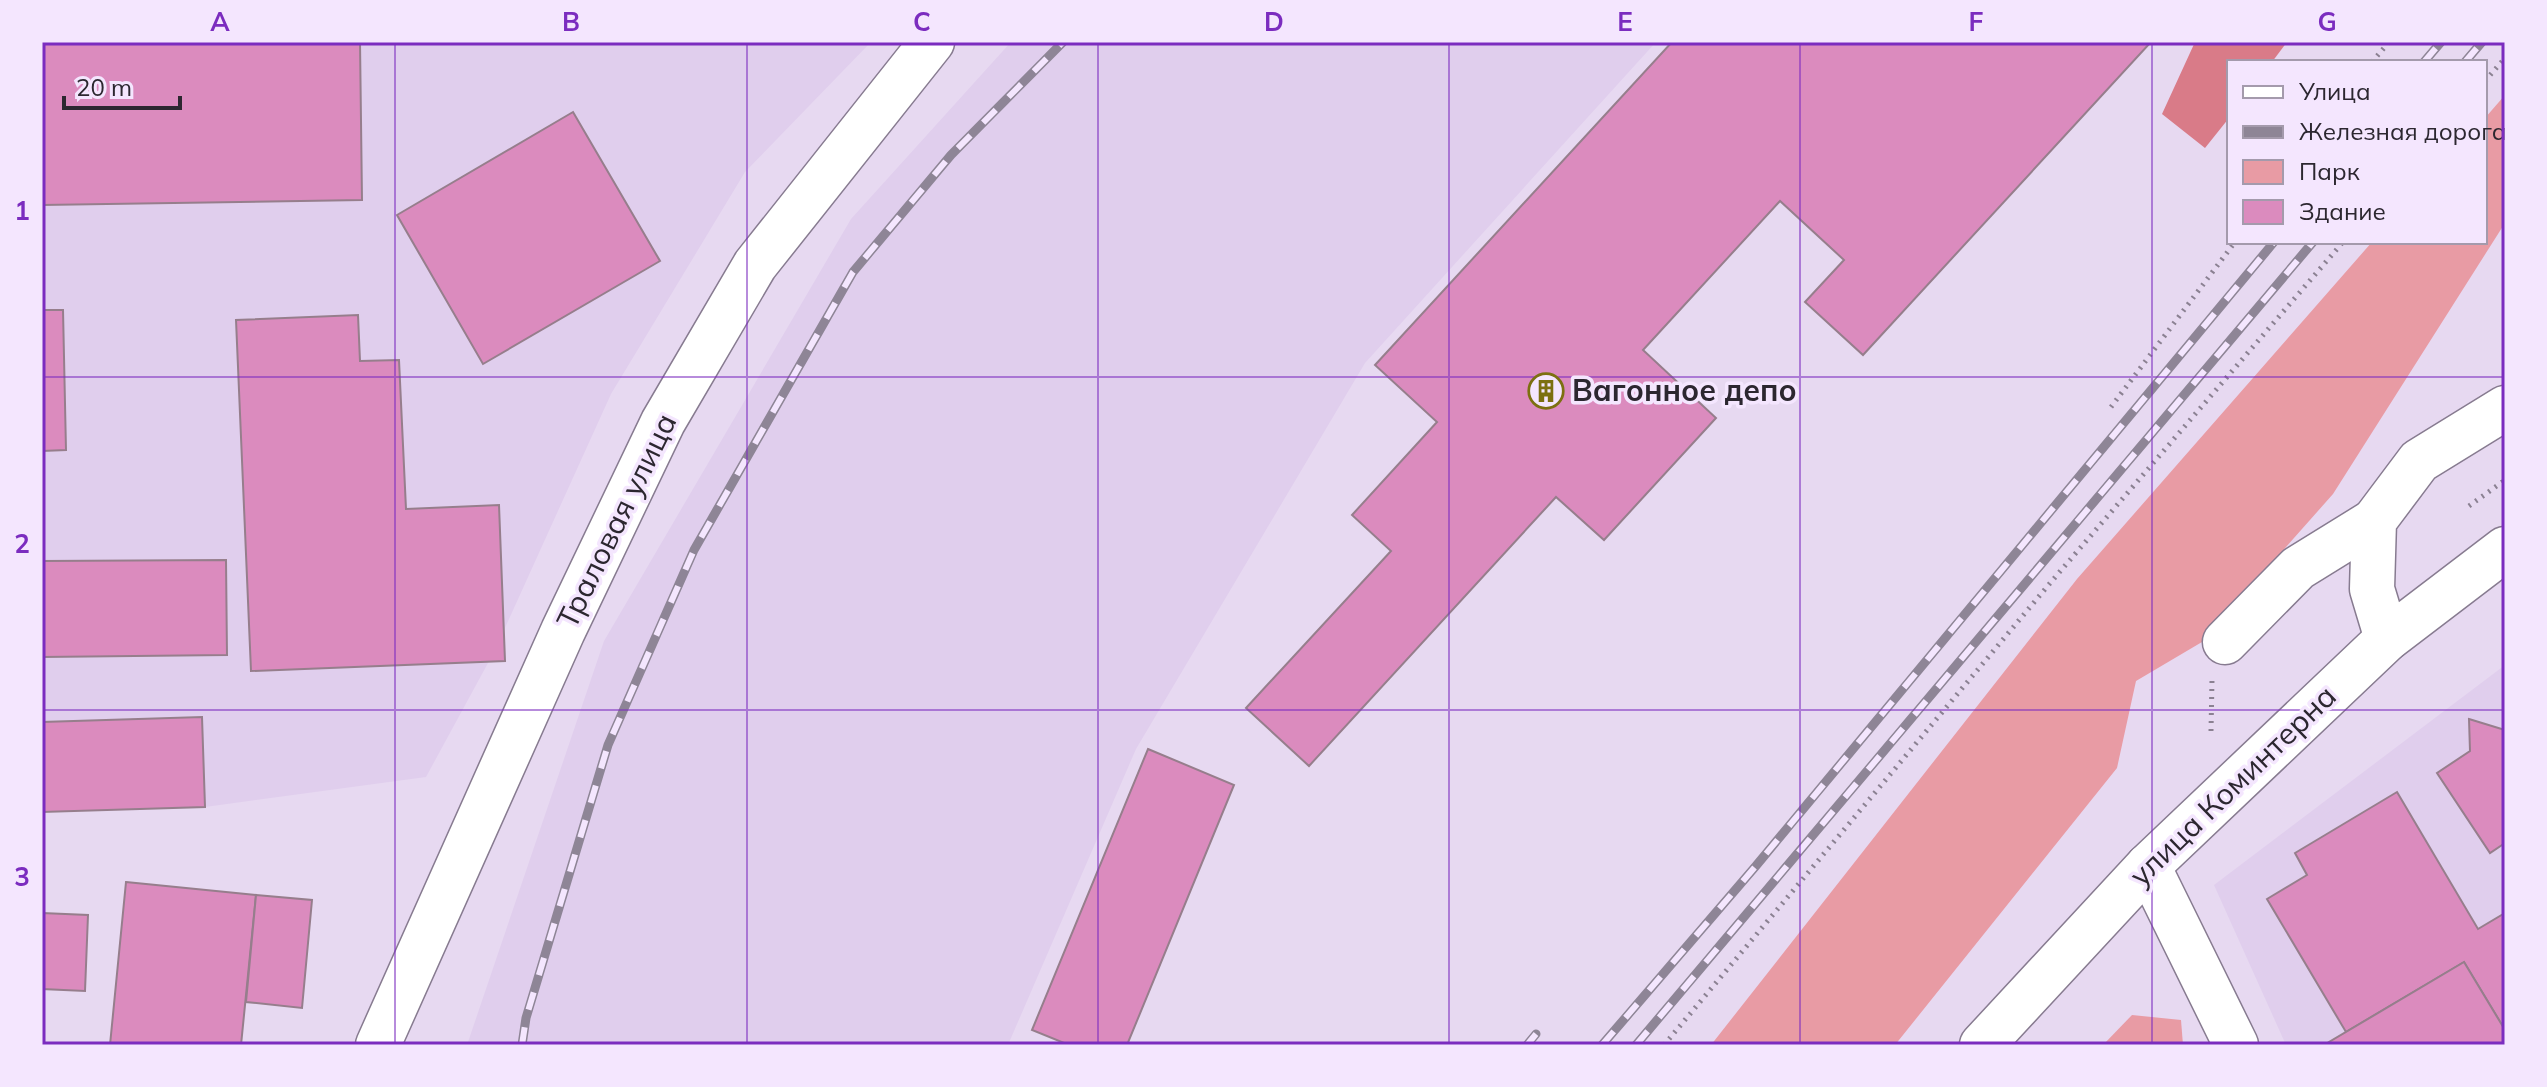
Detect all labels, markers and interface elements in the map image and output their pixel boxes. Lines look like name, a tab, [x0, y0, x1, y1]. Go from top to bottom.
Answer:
text: A	[210, 5, 230, 38]
text: B	[562, 5, 580, 38]
text: C	[913, 5, 931, 38]
text: D	[1264, 5, 1284, 38]
text: E	[1617, 5, 1633, 38]
text: F	[1969, 5, 1984, 38]
text: G	[2317, 5, 2337, 38]
scale bar	[64, 60, 180, 110]
legend	[2227, 60, 2487, 244]
text: 20 m	[76, 72, 132, 102]
text: Улица	[2298, 76, 2371, 106]
text: Железная дорога	[2299, 116, 2507, 146]
text: Парк	[2299, 156, 2360, 186]
text: 1	[14, 194, 30, 227]
text: Здание	[2299, 196, 2386, 226]
place label: Вагонное депо	[1572, 371, 1797, 409]
building icon: Вагонное депо	[1527, 372, 1565, 410]
street label: Траловая улица	[548, 407, 685, 634]
text: 2	[14, 527, 30, 560]
street label: улица Коминтерна	[2121, 677, 2344, 894]
text: 3	[14, 860, 30, 893]

